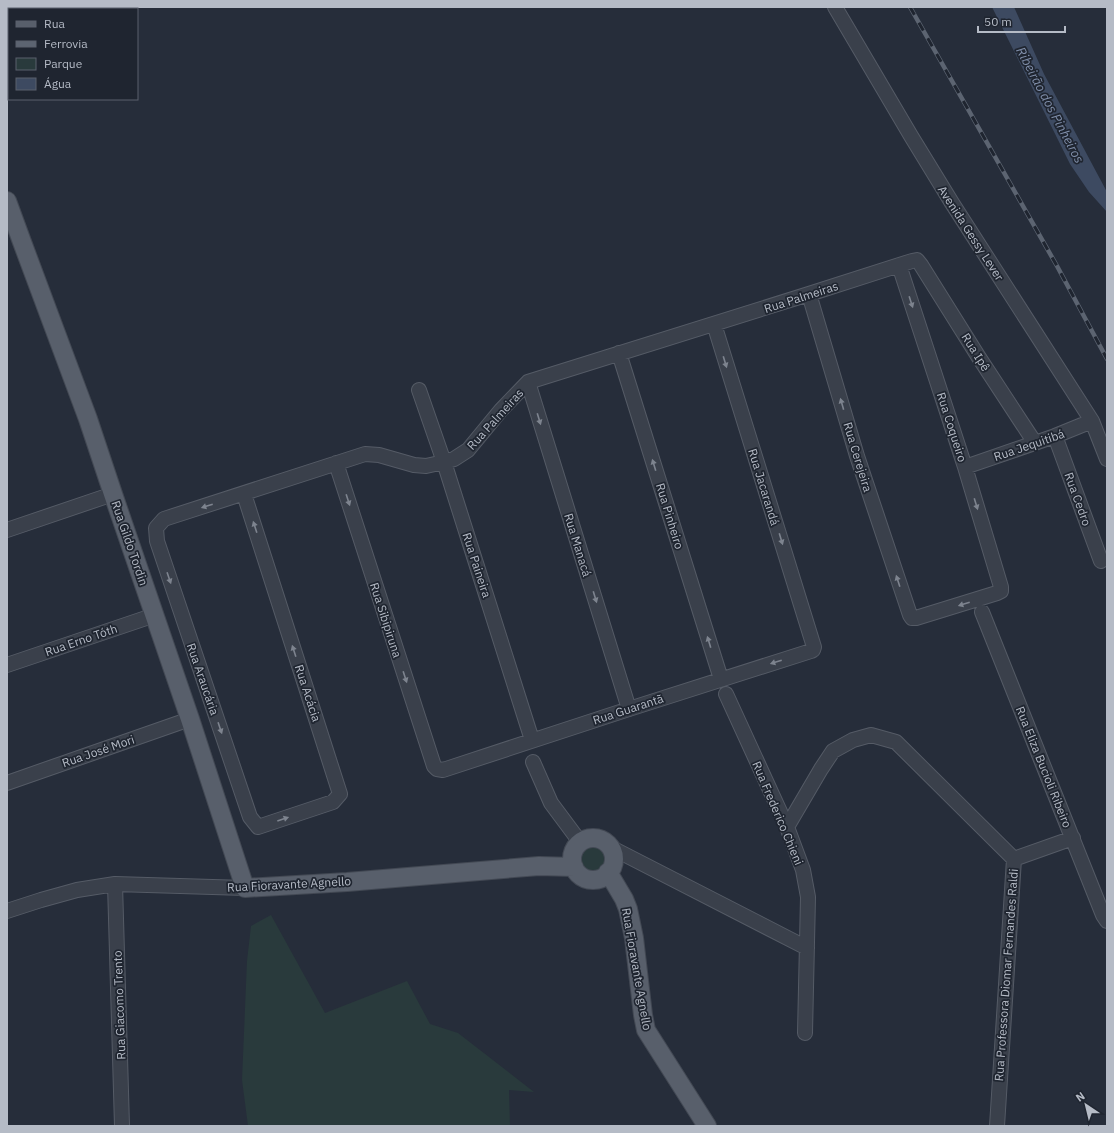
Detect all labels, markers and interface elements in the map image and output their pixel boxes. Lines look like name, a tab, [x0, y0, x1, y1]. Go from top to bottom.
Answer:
legend	[8, 8, 138, 100]
scale bar	[978, 8, 1065, 34]
text: 50 m	[984, 14, 1012, 29]
text: Rua	[44, 16, 65, 31]
text: Ferrovia	[44, 36, 88, 51]
water label: Ribeirão dos Pinheiros	[1012, 44, 1088, 166]
text: Parque	[44, 56, 83, 71]
text: Água	[44, 76, 72, 91]
street label: Avenida Gessy Lever	[935, 183, 1008, 284]
street label: Rua Palmeiras	[762, 278, 840, 316]
one-way arrow	[908, 297, 914, 309]
street label: Rua Ipê	[958, 330, 994, 374]
one-way arrow	[723, 356, 729, 368]
street label: Rua Palmeiras	[464, 385, 527, 453]
street label: Rua Coqueiro	[934, 390, 970, 464]
one-way arrow	[839, 398, 845, 410]
one-way arrow	[536, 414, 542, 426]
street label: Rua Cerejeira	[840, 420, 876, 494]
street label: Rua Jequitibá	[992, 426, 1067, 464]
street label: Rua Jacarandá	[745, 447, 783, 528]
one-way arrow	[651, 458, 657, 470]
street label: Rua Cedro	[1061, 470, 1095, 528]
street label: Rua Pinheiro	[653, 481, 687, 551]
one-way arrow	[345, 495, 351, 507]
street label: Rua Gildo Tordin	[108, 499, 152, 587]
one-way arrow	[973, 499, 979, 511]
one-way arrow	[201, 503, 213, 509]
street label: Rua Manacá	[561, 511, 595, 579]
one-way arrow	[252, 521, 258, 533]
street label: Rua Paineira	[459, 531, 495, 600]
one-way arrow	[778, 534, 784, 546]
one-way arrow	[166, 572, 172, 584]
one-way arrow	[895, 575, 901, 587]
street label: Rua Sibipiruna	[367, 581, 405, 660]
one-way arrow	[592, 591, 598, 603]
one-way arrow	[958, 601, 970, 607]
street label: Rua Erno Tóth	[43, 621, 119, 659]
one-way arrow	[706, 636, 712, 648]
street label: Rua Araucária	[184, 641, 223, 718]
one-way arrow	[291, 644, 297, 656]
one-way arrow	[770, 659, 782, 665]
street label: Rua Acácia	[292, 662, 324, 724]
one-way arrow	[402, 672, 408, 684]
street label: Rua Guarantã	[591, 690, 666, 727]
street label: Rua Eliza Bucioli Ribeiro	[1013, 704, 1075, 830]
one-way arrow	[217, 722, 223, 734]
street label: Rua José Mori	[60, 732, 136, 770]
street label: Rua Frederico Chieni	[749, 759, 807, 867]
one-way arrow	[277, 815, 289, 821]
street label: Rua Professora Diomar Fernandes Raldi	[991, 868, 1021, 1082]
street label: Rua Fioravante Agnello	[227, 873, 352, 895]
street label: Rua Fioravante Agnello	[619, 907, 655, 1032]
street label: Rua Giacomo Trento	[110, 950, 128, 1060]
north arrow	[1066, 1085, 1106, 1125]
text: N	[1073, 1089, 1088, 1105]

